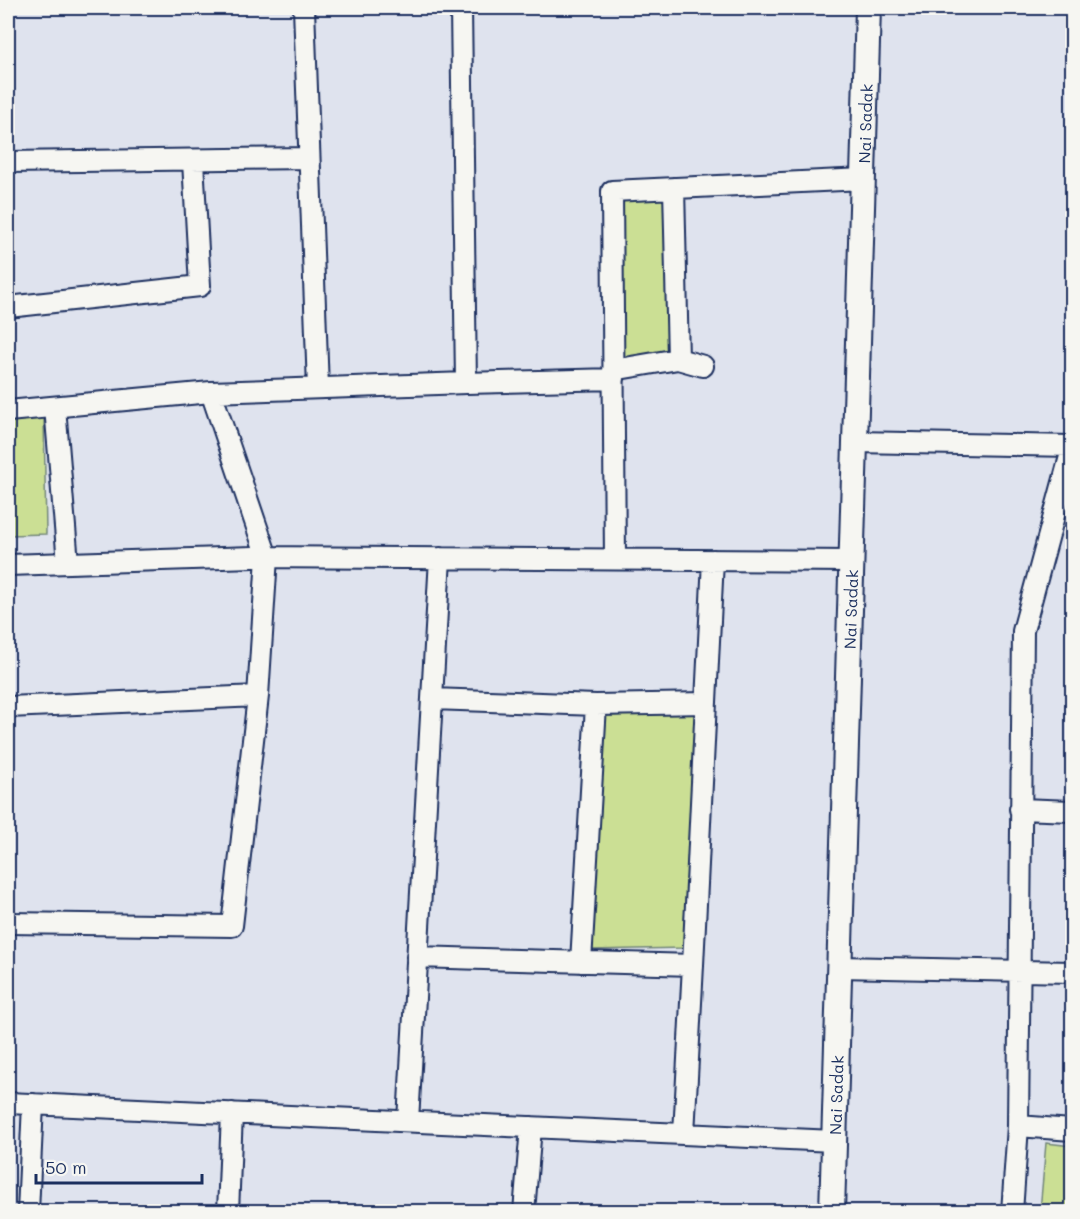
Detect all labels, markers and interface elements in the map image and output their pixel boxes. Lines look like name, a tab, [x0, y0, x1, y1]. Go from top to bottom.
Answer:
street label: Nai Sadak	[853, 83, 876, 163]
street label: Nai Sadak	[838, 569, 862, 649]
street label: Nai Sadak	[824, 1055, 847, 1135]
scale bar	[36, 1147, 202, 1185]
text: 50 m	[45, 1155, 87, 1179]

